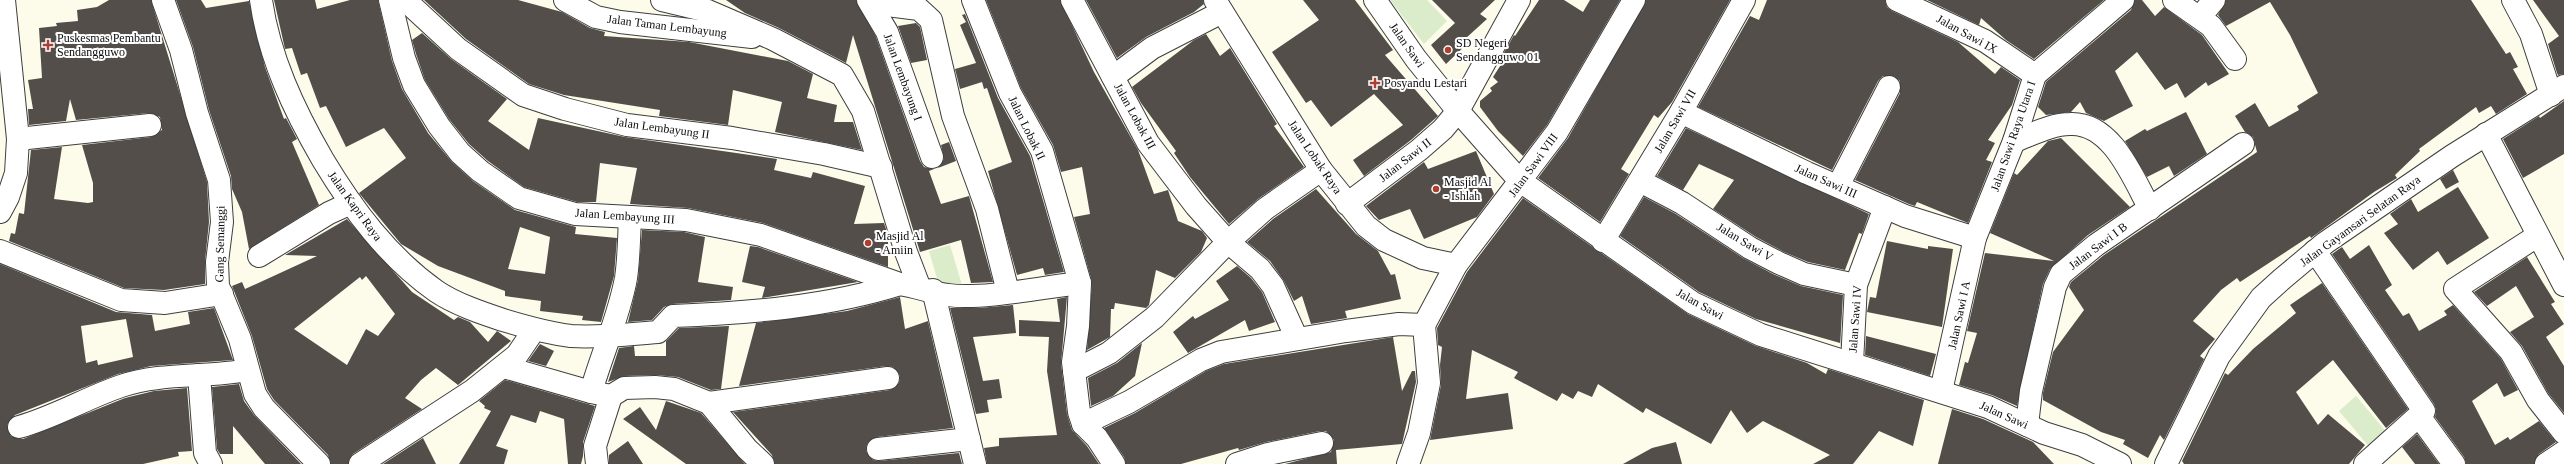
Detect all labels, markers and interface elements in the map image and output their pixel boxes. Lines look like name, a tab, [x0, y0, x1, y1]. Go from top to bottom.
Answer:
street label: Jalan Taman Lembayung	[606, 12, 728, 40]
street label: Jalan Sawi IX	[1934, 12, 2000, 57]
street label: Jalan Sawi	[1386, 20, 1428, 71]
place label: Puskesmas Pembantu Sendangguwo	[57, 31, 161, 59]
street label: Jalan Lembayung I	[881, 31, 925, 123]
place label: SD Negeri Sendangguwo 01	[1456, 36, 1539, 64]
marker: Puskesmas Pembantu Sendangguwo	[42, 39, 54, 51]
marker: SD Negeri Sendangguwo 01	[1443, 45, 1453, 55]
place label: Posyandu Lestari	[1384, 76, 1468, 90]
marker: Posyandu Lestari	[1369, 77, 1381, 89]
street label: Jalan Sawi Raya Utara I	[1988, 79, 2038, 193]
street label: Jalan Lobak III	[1111, 81, 1159, 151]
street label: Jalan Sawi VII	[1651, 87, 1699, 155]
street label: Jalan Lobak II	[1006, 94, 1048, 162]
street label: Jalan Lembayung II	[614, 114, 710, 142]
street label: Jalan Lobak Raya	[1285, 117, 1345, 197]
street label: Jalan Sawi VIII	[1505, 131, 1561, 199]
street label: Jalan Sawi II	[1376, 135, 1434, 185]
street label: Jalan Sawi III	[1793, 161, 1859, 201]
street label: Jalan Kapri Raya	[325, 168, 385, 244]
street label: Jalan Gayamsari Selatan Raya	[2297, 172, 2424, 269]
place label: Masjid Al - Ishlah	[1444, 175, 1492, 203]
marker: Masjid Al - Ishlah	[1431, 184, 1441, 194]
street label: Gang Semanggi	[212, 205, 228, 283]
street label: Jalan Lembayung III	[575, 206, 675, 226]
street label: Jalan Sawi I B	[2066, 219, 2130, 273]
street label: Jalan Sawi V	[1714, 220, 1776, 264]
place label: Masjid Al - Amiin	[876, 229, 924, 257]
marker: Masjid Al - Amiin	[863, 238, 873, 248]
street label: Jalan Sawi I A	[1945, 279, 1973, 351]
street label: Jalan Sawi	[1674, 285, 1727, 323]
street label: Jalan Sawi IV	[1846, 285, 1864, 353]
street label: Jalan Sawi	[1978, 398, 2031, 432]

